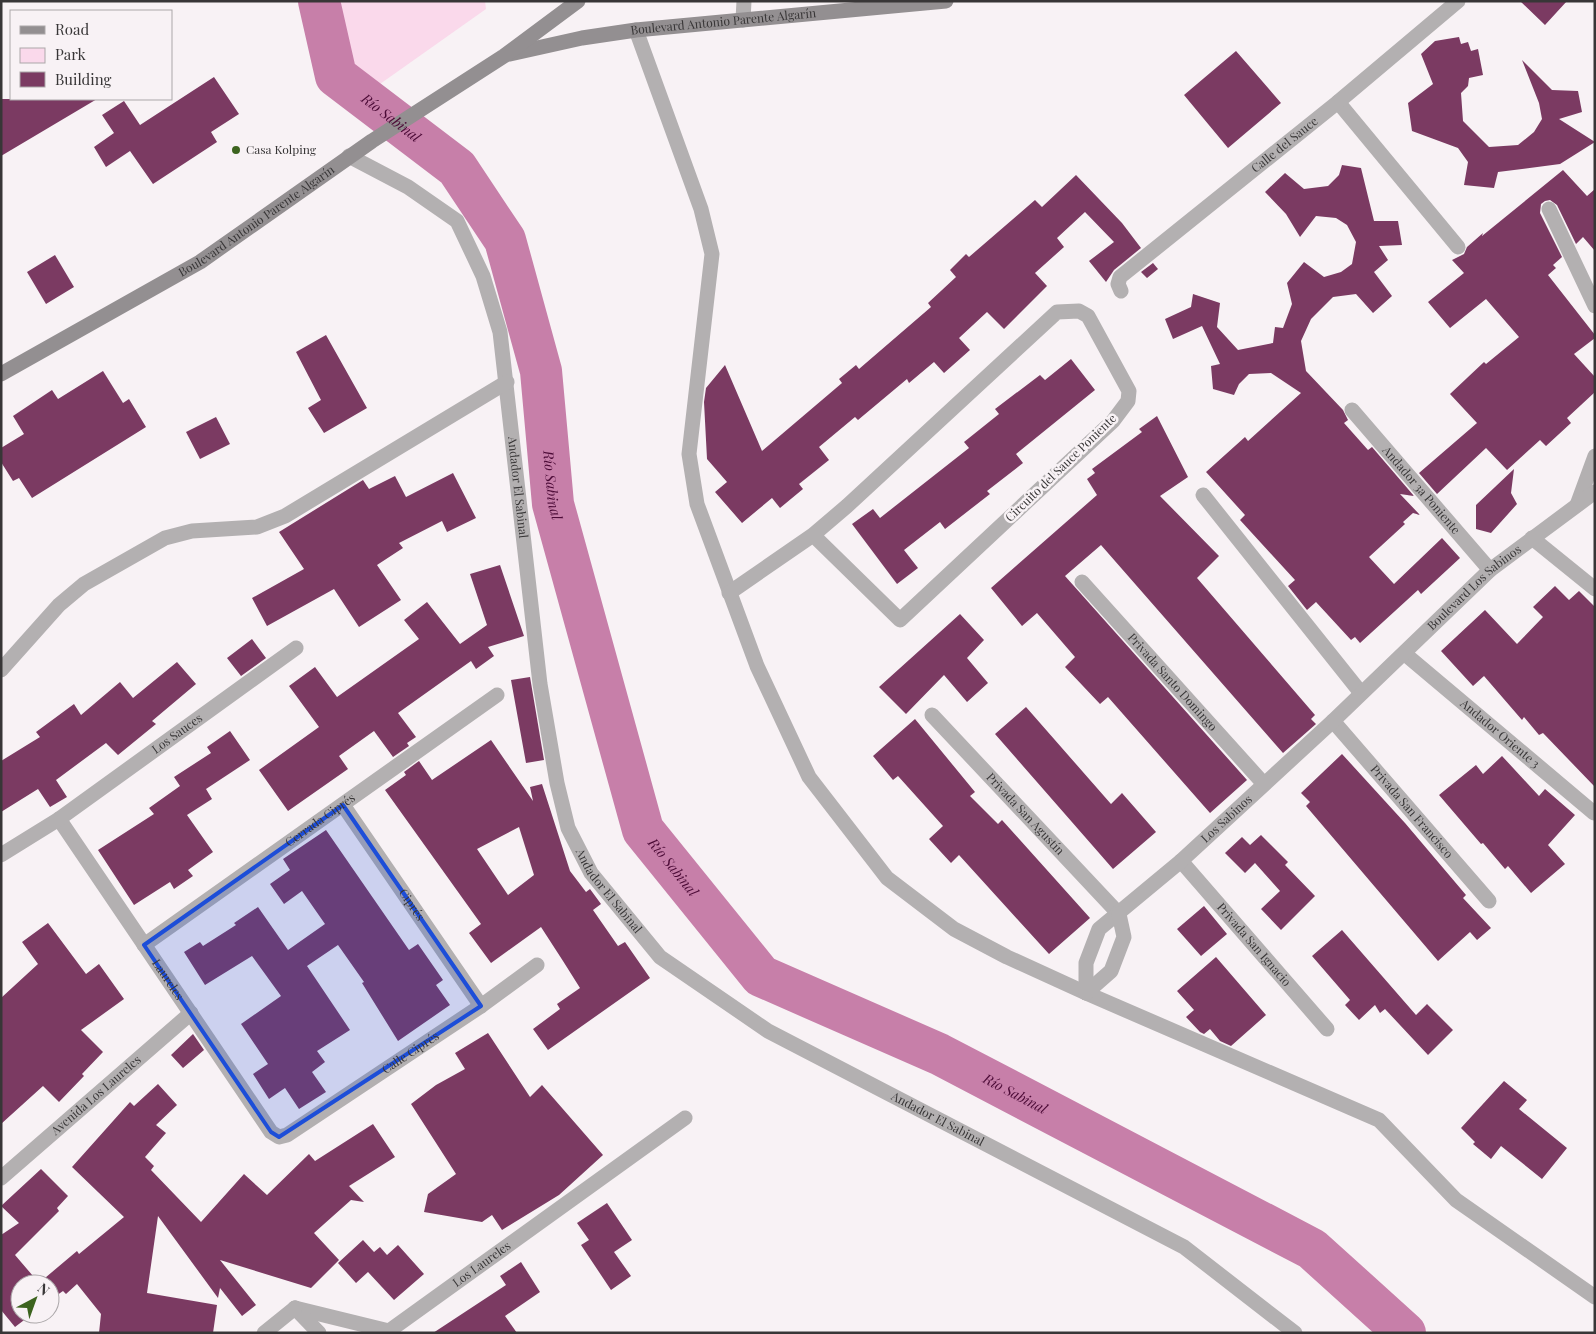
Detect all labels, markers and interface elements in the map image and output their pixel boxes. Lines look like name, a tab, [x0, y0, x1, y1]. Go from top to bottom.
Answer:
street label: Boulevard Antonio Parente Algarín	[629, 4, 817, 38]
legend	[10, 10, 172, 100]
text: Road	[55, 19, 89, 39]
text: Park	[55, 44, 87, 64]
text: Building	[55, 69, 112, 89]
water label: Río Sabinal	[357, 88, 426, 147]
street label: Calle del Sauce	[1247, 112, 1321, 176]
place label: Casa Kolping	[246, 141, 317, 157]
marker: Casa Kolping	[230, 144, 242, 156]
street label: Boulevard Antonio Parente Algarín	[175, 161, 337, 280]
street label: Circuito del Sauce Poniente	[1001, 410, 1119, 525]
street label: Andador El Sabinal	[505, 434, 532, 540]
street label: Andador 3a Poniente	[1379, 441, 1464, 537]
water label: Río Sabinal	[539, 449, 567, 523]
street label: Boulevard Los Sabinos	[1423, 541, 1524, 633]
street label: Privada Santo Domingo	[1125, 629, 1222, 734]
street label: Andador Oriente 3	[1457, 694, 1544, 771]
street label: Los Sauces	[148, 709, 205, 757]
street label: Privada San Francisco	[1367, 761, 1458, 861]
street label: Privada San Agustín	[983, 769, 1068, 858]
street label: Cerrada Ciprés	[282, 789, 358, 850]
street label: Los Sabinos	[1197, 791, 1255, 846]
water label: Río Sabinal	[644, 833, 704, 901]
street label: Andador El Sabinal	[572, 844, 647, 937]
street label: Ciprés	[396, 885, 429, 923]
street label: Privada San Ignacio	[1214, 899, 1296, 990]
street label: Laureles	[149, 956, 188, 1003]
street label: Calle Ciprés	[378, 1027, 442, 1077]
street label: Avenida Los Laureles	[46, 1051, 144, 1139]
water label: Río Sabinal	[979, 1068, 1052, 1118]
street label: Andador El Sabinal	[888, 1087, 988, 1149]
street label: Los Laureles	[449, 1237, 513, 1290]
north arrow	[10, 1274, 60, 1324]
text: N	[34, 1278, 54, 1299]

